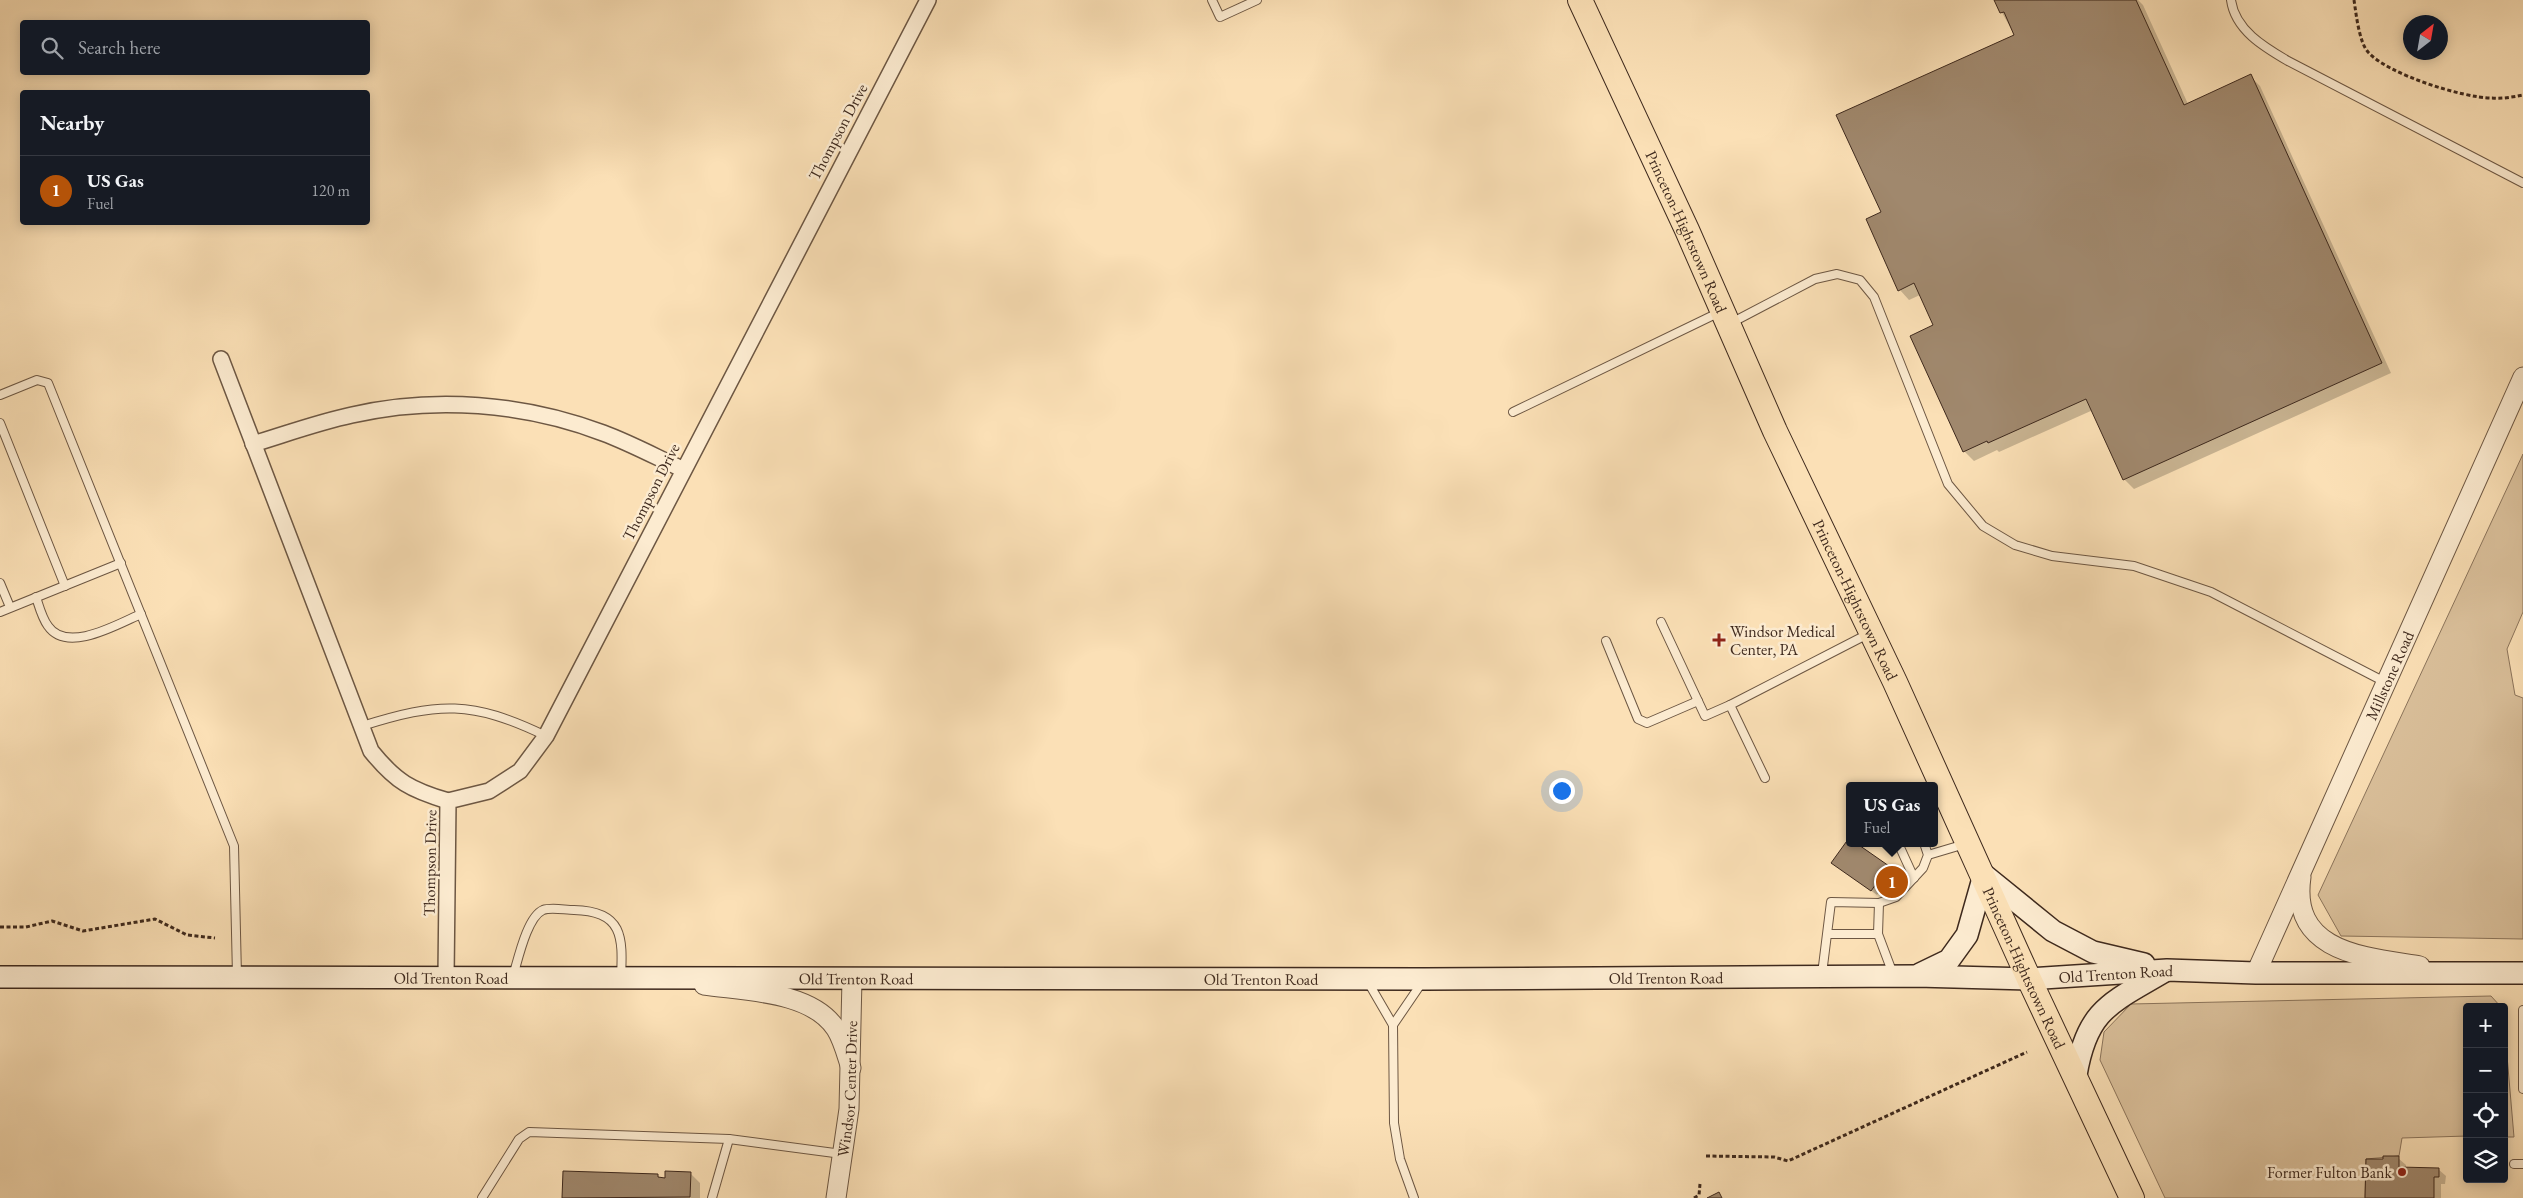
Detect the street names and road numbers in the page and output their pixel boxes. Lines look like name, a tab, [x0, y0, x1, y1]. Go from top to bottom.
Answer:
street label: Thompson Drive	[804, 80, 872, 184]
street label: Princeton-Hightstown Road	[1641, 147, 1733, 317]
street label: Thompson Drive	[617, 440, 685, 544]
street label: Princeton-Hightstown Road	[1808, 516, 1903, 684]
street label: Millstone Road	[2360, 627, 2419, 723]
street label: Thompson Drive	[419, 810, 441, 916]
street label: Princeton-Hightstown Road	[1978, 883, 2071, 1053]
street label: Old Trenton Road	[2058, 959, 2174, 988]
street label: Old Trenton Road	[394, 967, 509, 988]
street label: Old Trenton Road	[1609, 967, 1724, 988]
street label: Old Trenton Road	[799, 968, 914, 989]
street label: Old Trenton Road	[1204, 968, 1319, 989]
street label: Windsor Center Drive	[832, 1020, 862, 1158]

